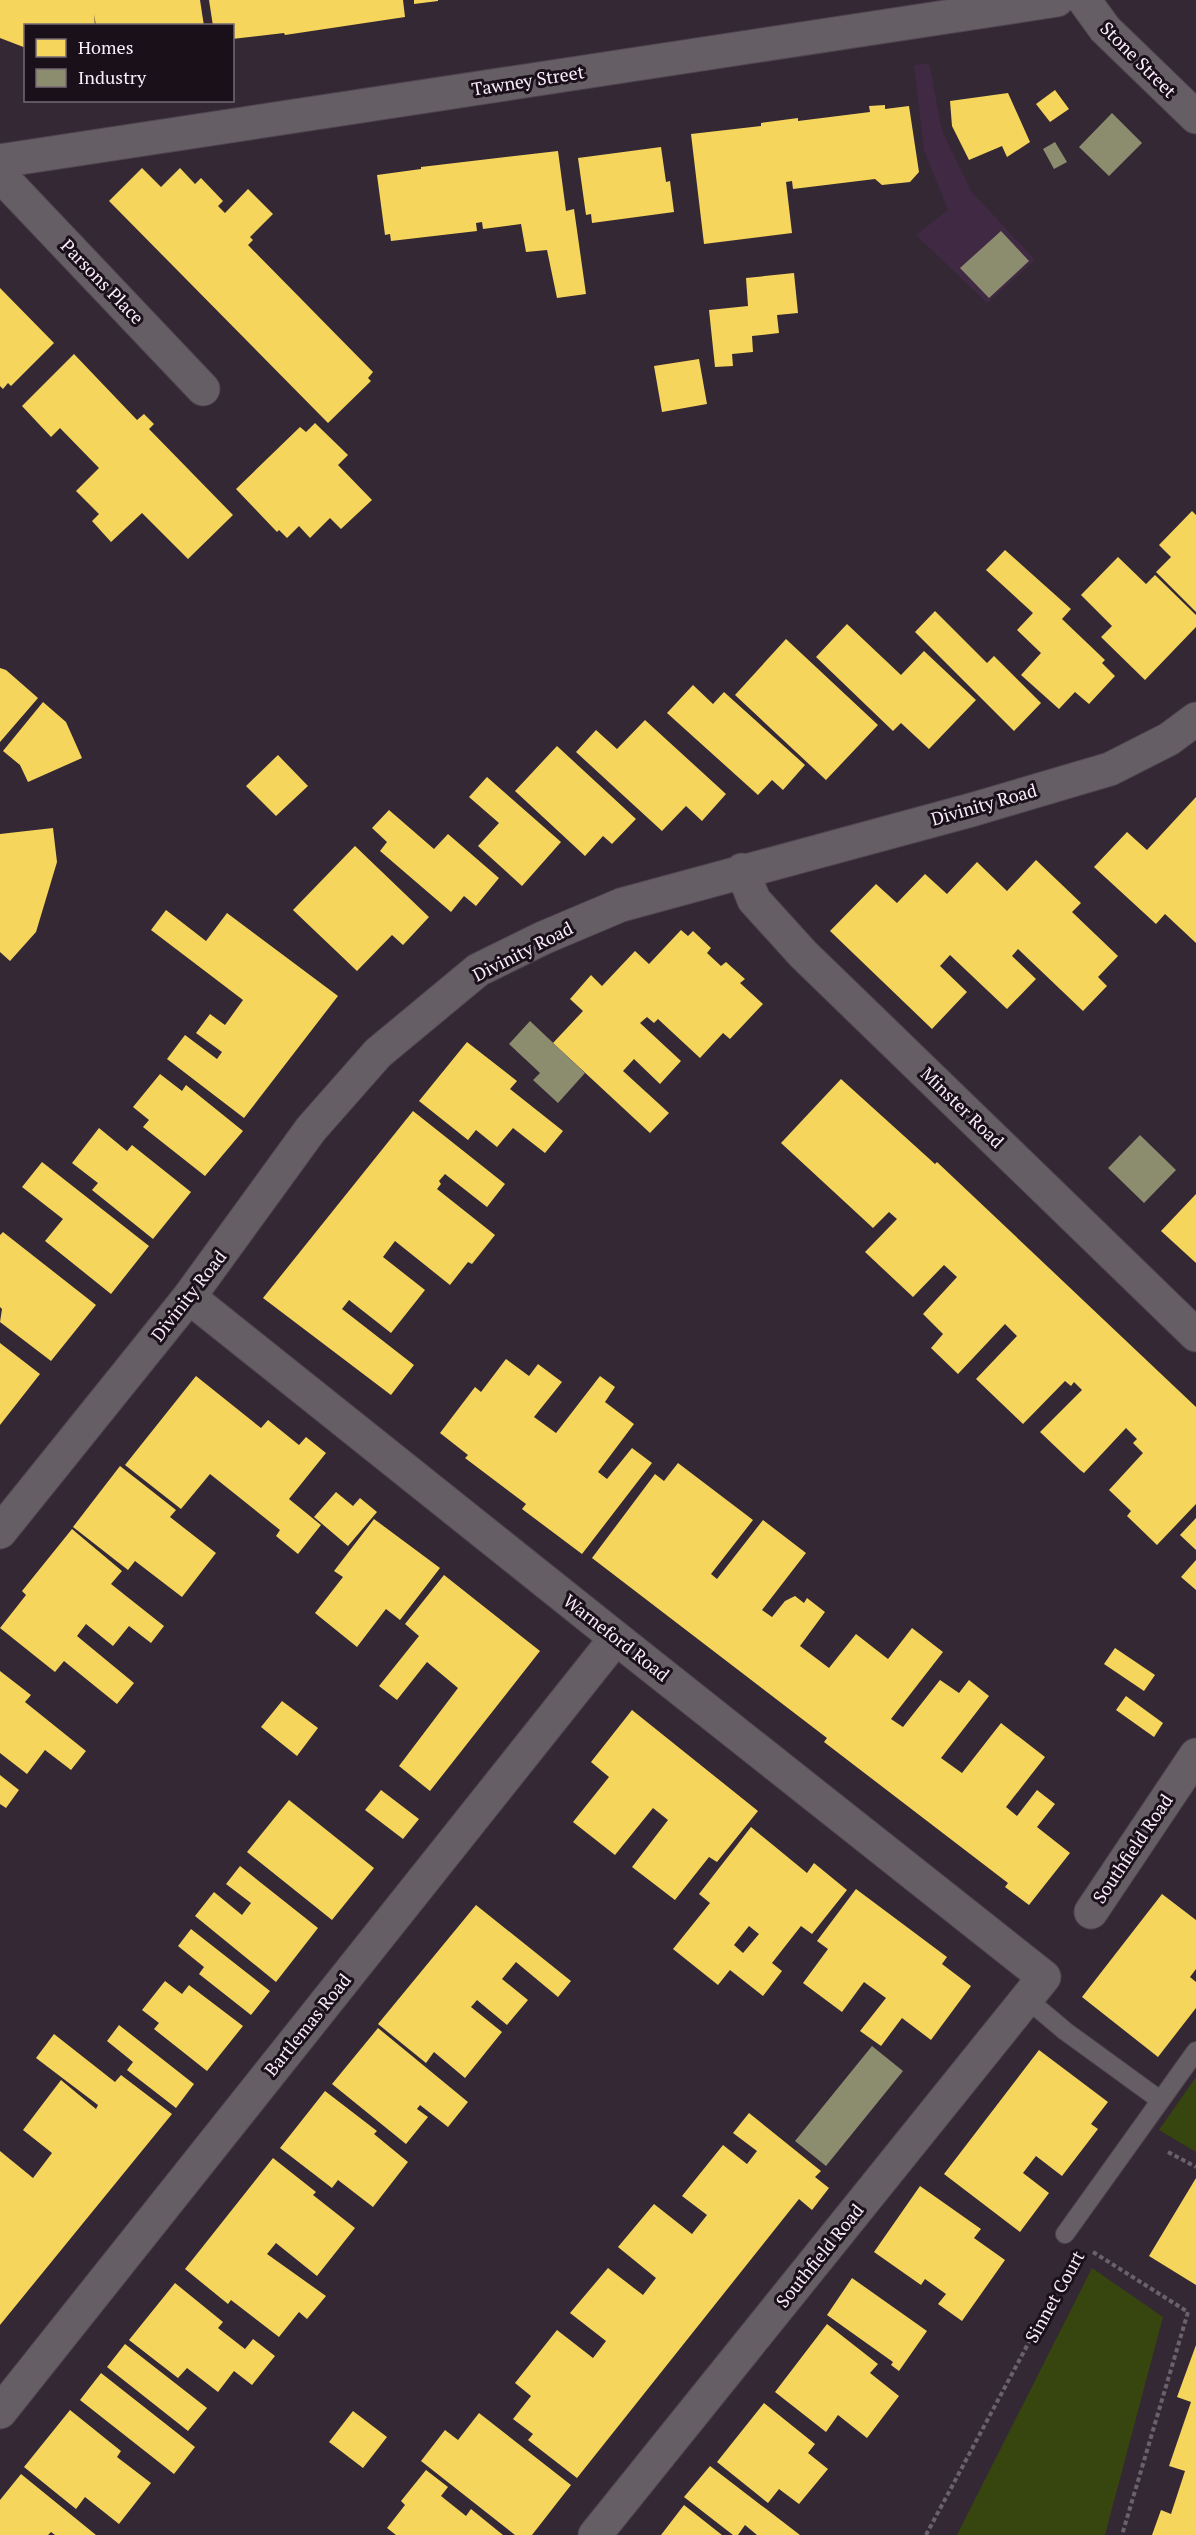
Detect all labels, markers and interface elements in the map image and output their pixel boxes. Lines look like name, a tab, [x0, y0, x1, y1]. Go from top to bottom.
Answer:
street label: Stone Street	[1095, 16, 1182, 103]
legend	[24, 24, 234, 102]
text: Homes	[78, 35, 133, 59]
street label: Tawney Street	[470, 59, 586, 101]
text: Industry	[78, 65, 147, 89]
street label: Parsons Place	[56, 234, 149, 329]
street label: Divinity Road	[928, 777, 1039, 831]
street label: Divinity Road	[468, 916, 577, 987]
street label: Minster Road	[916, 1062, 1009, 1153]
street label: Divinity Road	[145, 1245, 231, 1346]
street label: Warneford Road	[559, 1588, 675, 1686]
street label: Southfield Road	[1087, 1789, 1178, 1908]
street label: Bartlemas Road	[259, 1968, 356, 2081]
street label: Southfield Road	[770, 2198, 869, 2312]
street label: Sinnet Court	[1019, 2246, 1089, 2347]

